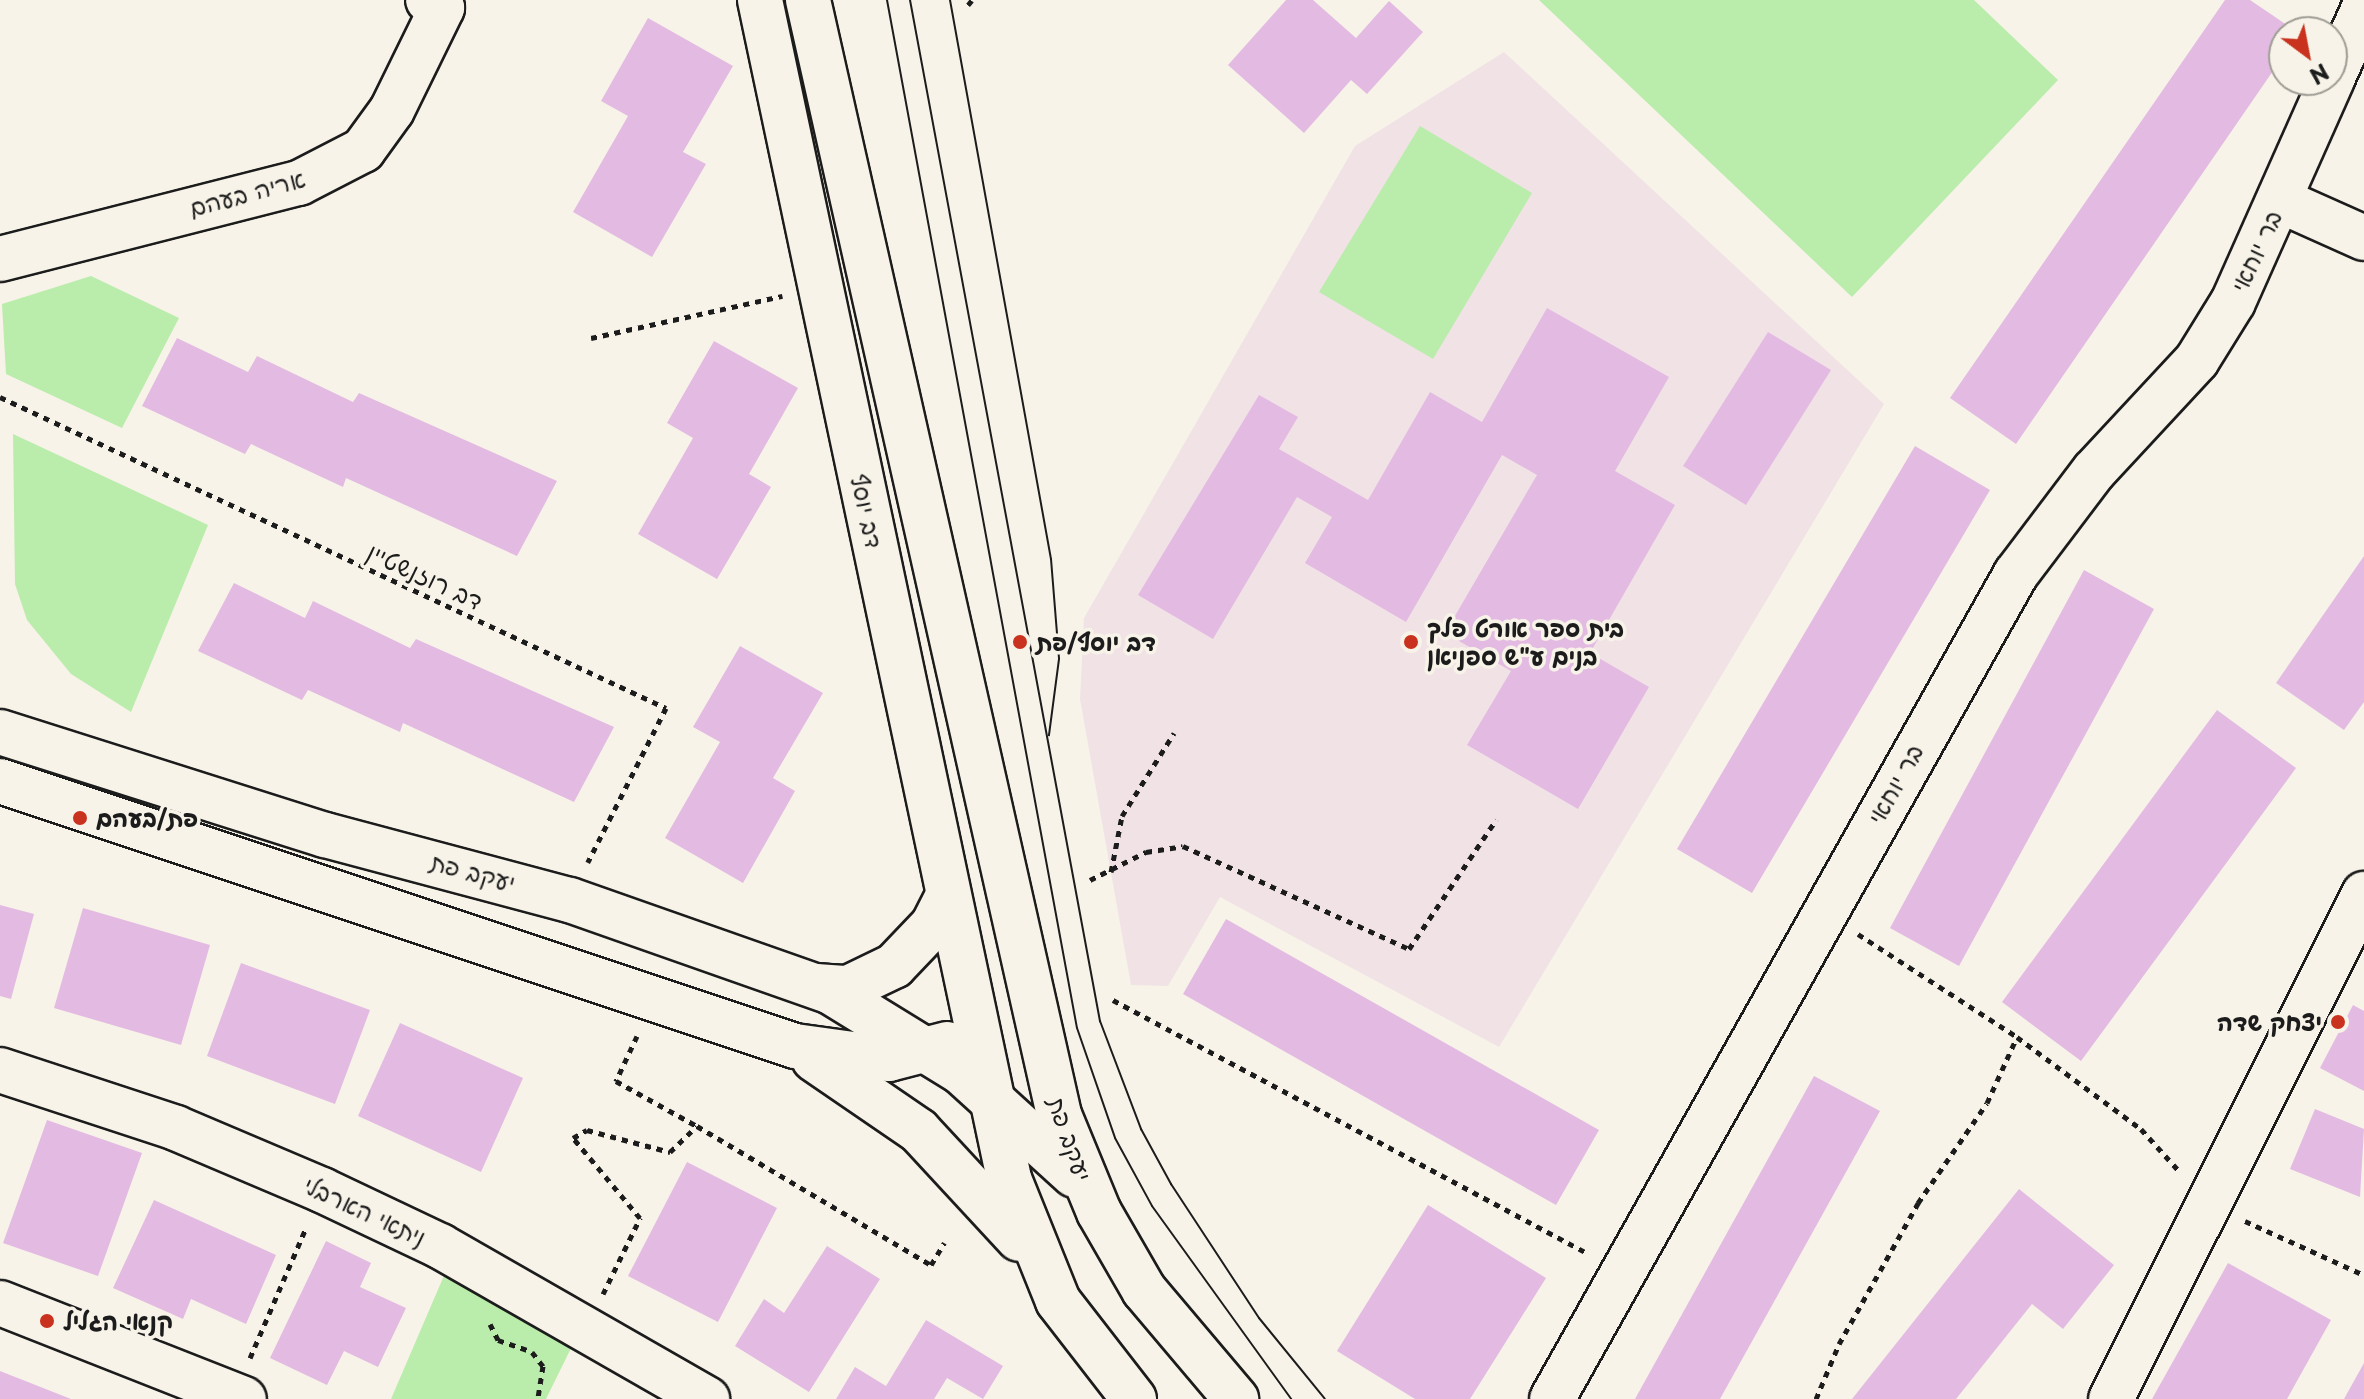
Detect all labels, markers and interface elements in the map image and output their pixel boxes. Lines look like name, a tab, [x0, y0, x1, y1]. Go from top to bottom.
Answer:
north arrow	[2268, 16, 2348, 96]
text: N	[2304, 56, 2336, 94]
street label: אריה בעהם	[186, 164, 308, 222]
street label: בר יוחאי	[2225, 206, 2287, 296]
street label: דב יוסף	[845, 471, 889, 551]
street label: דב רוזנשטיין	[363, 537, 487, 615]
place label: בית ספר אורט פלך בנים ע"ש ספניאן	[1427, 614, 1624, 670]
place label: דב יוסף/פת	[1036, 628, 1156, 656]
marker: דב יוסף/פת	[1011, 633, 1029, 651]
marker: בית ספר אורט פלך בנים ע"ש ספניאן	[1402, 633, 1420, 651]
street label: בר יוחאי	[1861, 739, 1929, 829]
place label: פת/בעהם	[96, 804, 198, 832]
marker: פת/בעהם	[71, 809, 89, 827]
street label: יעקב פת	[427, 847, 519, 897]
place label: יצחק שדה	[2217, 1008, 2322, 1036]
marker: יצחק שדה	[2329, 1013, 2347, 1031]
street label: יעקב פת	[1042, 1093, 1098, 1185]
street label: ניתאי הארבלי	[299, 1170, 431, 1252]
place label: קנאי הגליל	[63, 1307, 173, 1335]
marker: קנאי הגליל	[38, 1312, 56, 1330]

